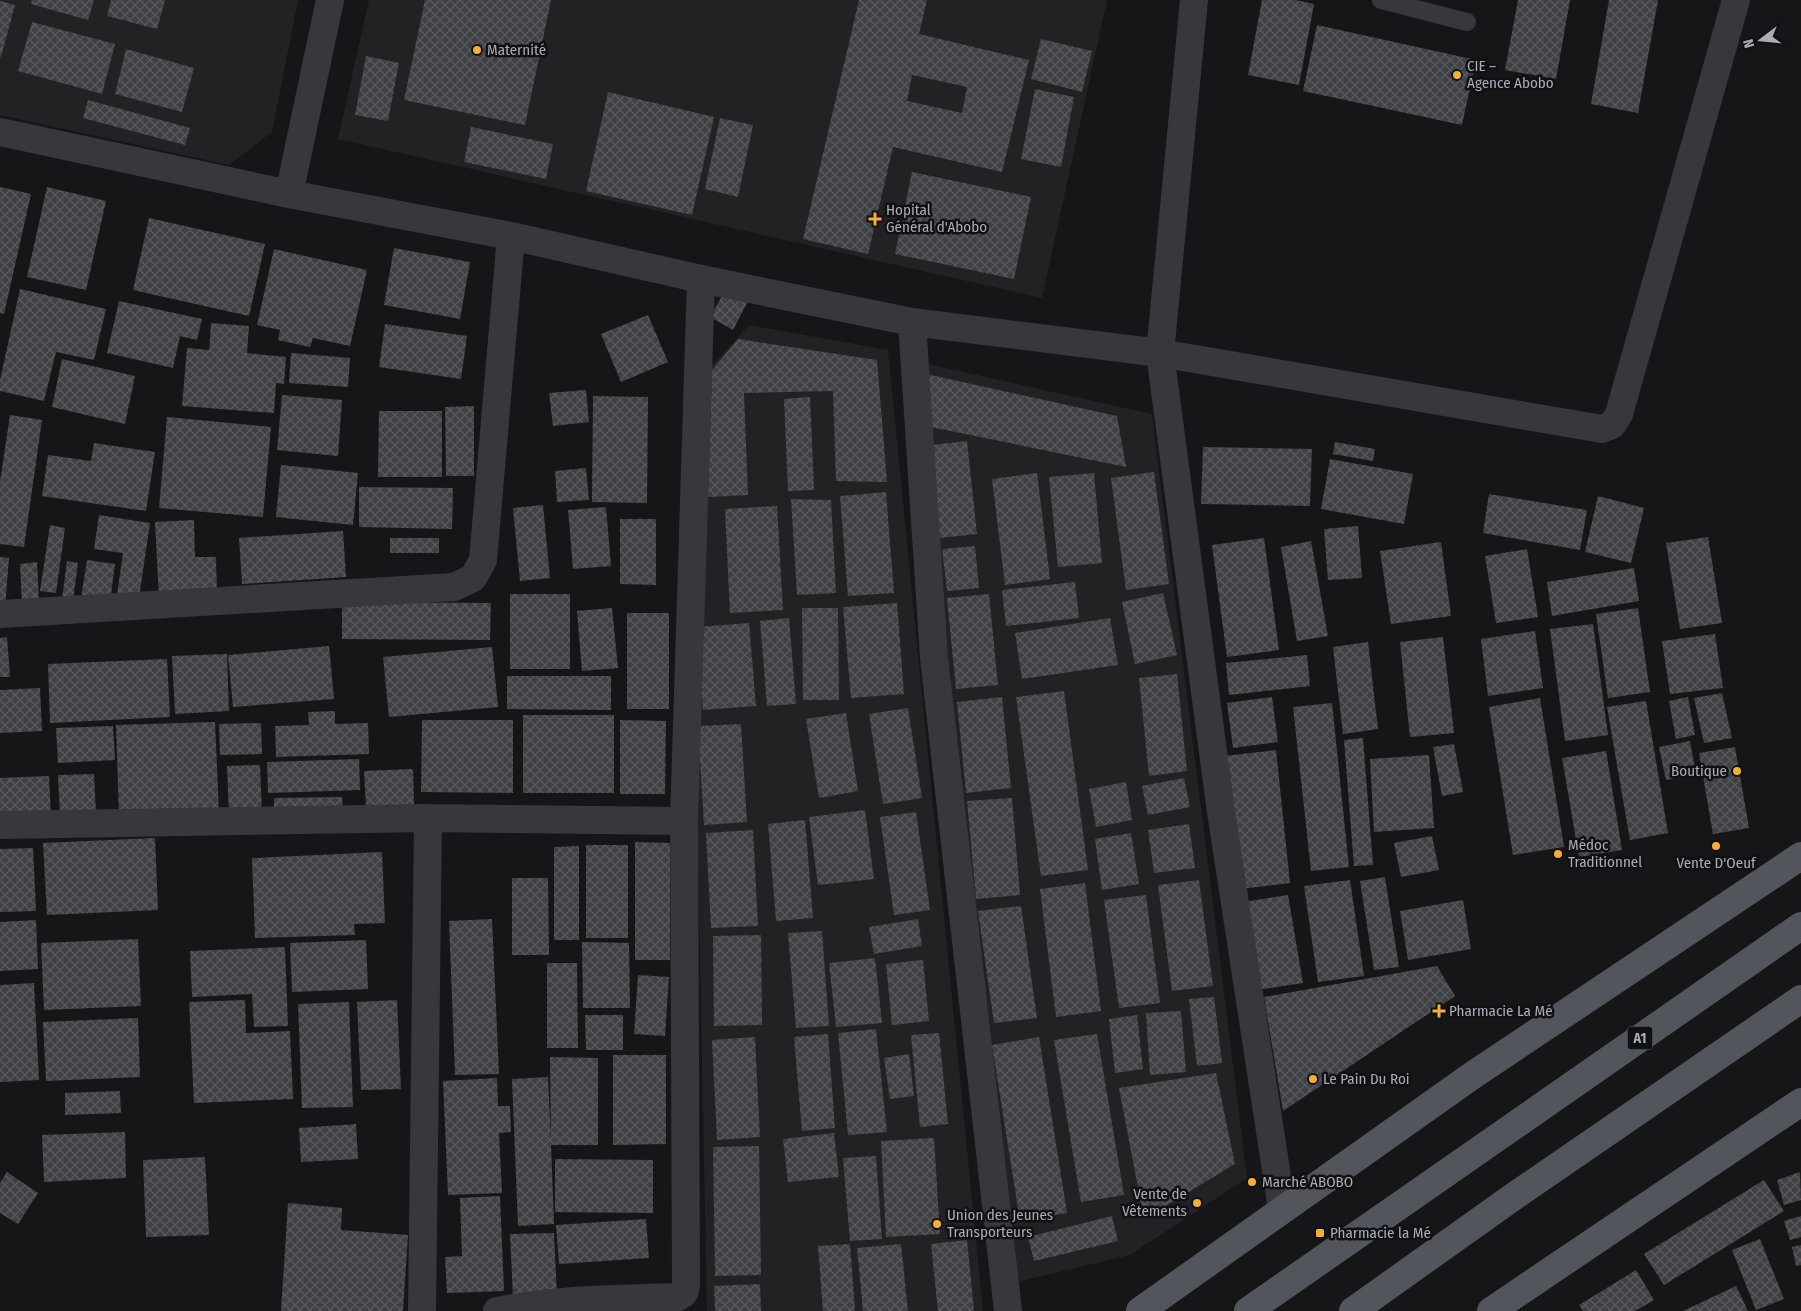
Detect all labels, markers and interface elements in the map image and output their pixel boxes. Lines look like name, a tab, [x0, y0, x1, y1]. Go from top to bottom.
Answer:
north arrow	[1736, 15, 1786, 65]
text: N	[1740, 37, 1758, 50]
place label: Maternité	[487, 41, 546, 59]
marker: Maternité	[471, 44, 483, 56]
place label: CIE – Agence Abobo	[1467, 57, 1554, 92]
marker: CIE – Agence Abobo	[1451, 69, 1463, 81]
place label: Hopital Général d'Abobo	[886, 201, 987, 236]
marker: Hopital Général d'Abobo	[868, 212, 882, 226]
place label: Boutique	[1671, 762, 1727, 780]
marker: Boutique	[1731, 765, 1743, 777]
place label: Médoc Traditionnel	[1568, 836, 1642, 871]
marker: Vente D'Oeuf	[1710, 840, 1722, 852]
marker: Médoc Traditionnel	[1552, 848, 1564, 860]
place label: Vente D'Oeuf	[1676, 854, 1757, 872]
place label: Pharmacie La Mé	[1449, 1002, 1553, 1020]
marker: Pharmacie La Mé	[1433, 1005, 1445, 1017]
road number: A1	[1628, 1026, 1652, 1050]
place label: Le Pain Du Roi	[1323, 1070, 1410, 1088]
marker: Le Pain Du Roi	[1307, 1073, 1319, 1085]
place label: Marché ABOBO	[1262, 1173, 1353, 1191]
marker: Marché ABOBO	[1246, 1176, 1258, 1188]
place label: Vente de Vêtements	[1122, 1185, 1187, 1220]
marker: Vente de Vêtements	[1191, 1197, 1203, 1209]
place label: Union des Jeunes Transporteurs	[947, 1206, 1053, 1241]
marker: Union des Jeunes Transporteurs	[931, 1218, 943, 1230]
place label: Pharmacie la Mé	[1330, 1224, 1431, 1242]
marker: Pharmacie la Mé	[1314, 1227, 1326, 1239]

